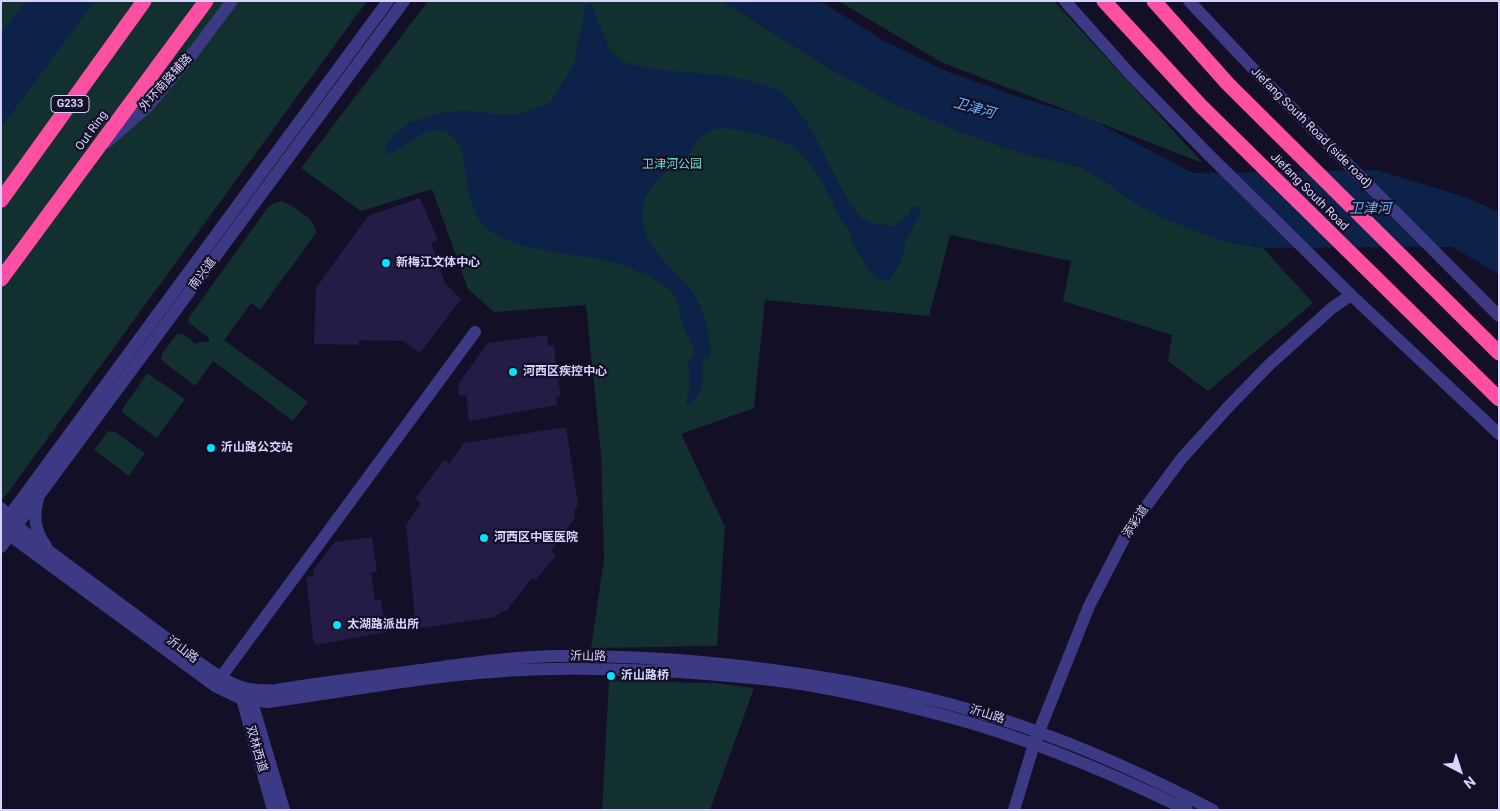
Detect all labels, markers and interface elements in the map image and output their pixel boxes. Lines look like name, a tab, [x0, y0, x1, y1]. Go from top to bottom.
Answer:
street label: 外环南路辅路	[137, 51, 195, 115]
street label: Jiefang South Road (side road)	[1248, 65, 1374, 191]
water label: 卫津河	[951, 95, 997, 123]
road number: G233	[51, 96, 89, 112]
street label: Out Ring	[73, 108, 111, 154]
street label: Jiefang South Road	[1267, 150, 1351, 234]
park label: 卫津河公园	[642, 158, 702, 172]
water label: 卫津河	[1349, 201, 1391, 217]
street label: 南兴道	[187, 255, 219, 293]
place label: 新梅江文体中心	[396, 256, 480, 270]
marker: 新梅江文体中心	[380, 257, 392, 269]
place label: 河西区疾控中心	[523, 365, 607, 379]
marker: 河西区疾控中心	[507, 366, 519, 378]
place label: 沂山路公交站	[221, 441, 293, 455]
marker: 沂山路公交站	[205, 442, 217, 454]
street label: 添彩道	[1120, 503, 1152, 541]
place label: 河西区中医医院	[494, 531, 578, 545]
marker: 河西区中医医院	[478, 532, 490, 544]
place label: 太湖路派出所	[347, 618, 419, 632]
marker: 太湖路派出所	[331, 619, 343, 631]
street label: 沂山路	[163, 633, 201, 667]
street label: 沂山路	[570, 649, 606, 665]
place label: 沂山路桥	[621, 669, 669, 683]
marker: 沂山路桥	[605, 670, 617, 682]
street label: 沂山路	[968, 703, 1006, 727]
street label: 双林西道	[242, 724, 270, 774]
north arrow	[1435, 746, 1485, 796]
text: N	[1461, 773, 1479, 792]

